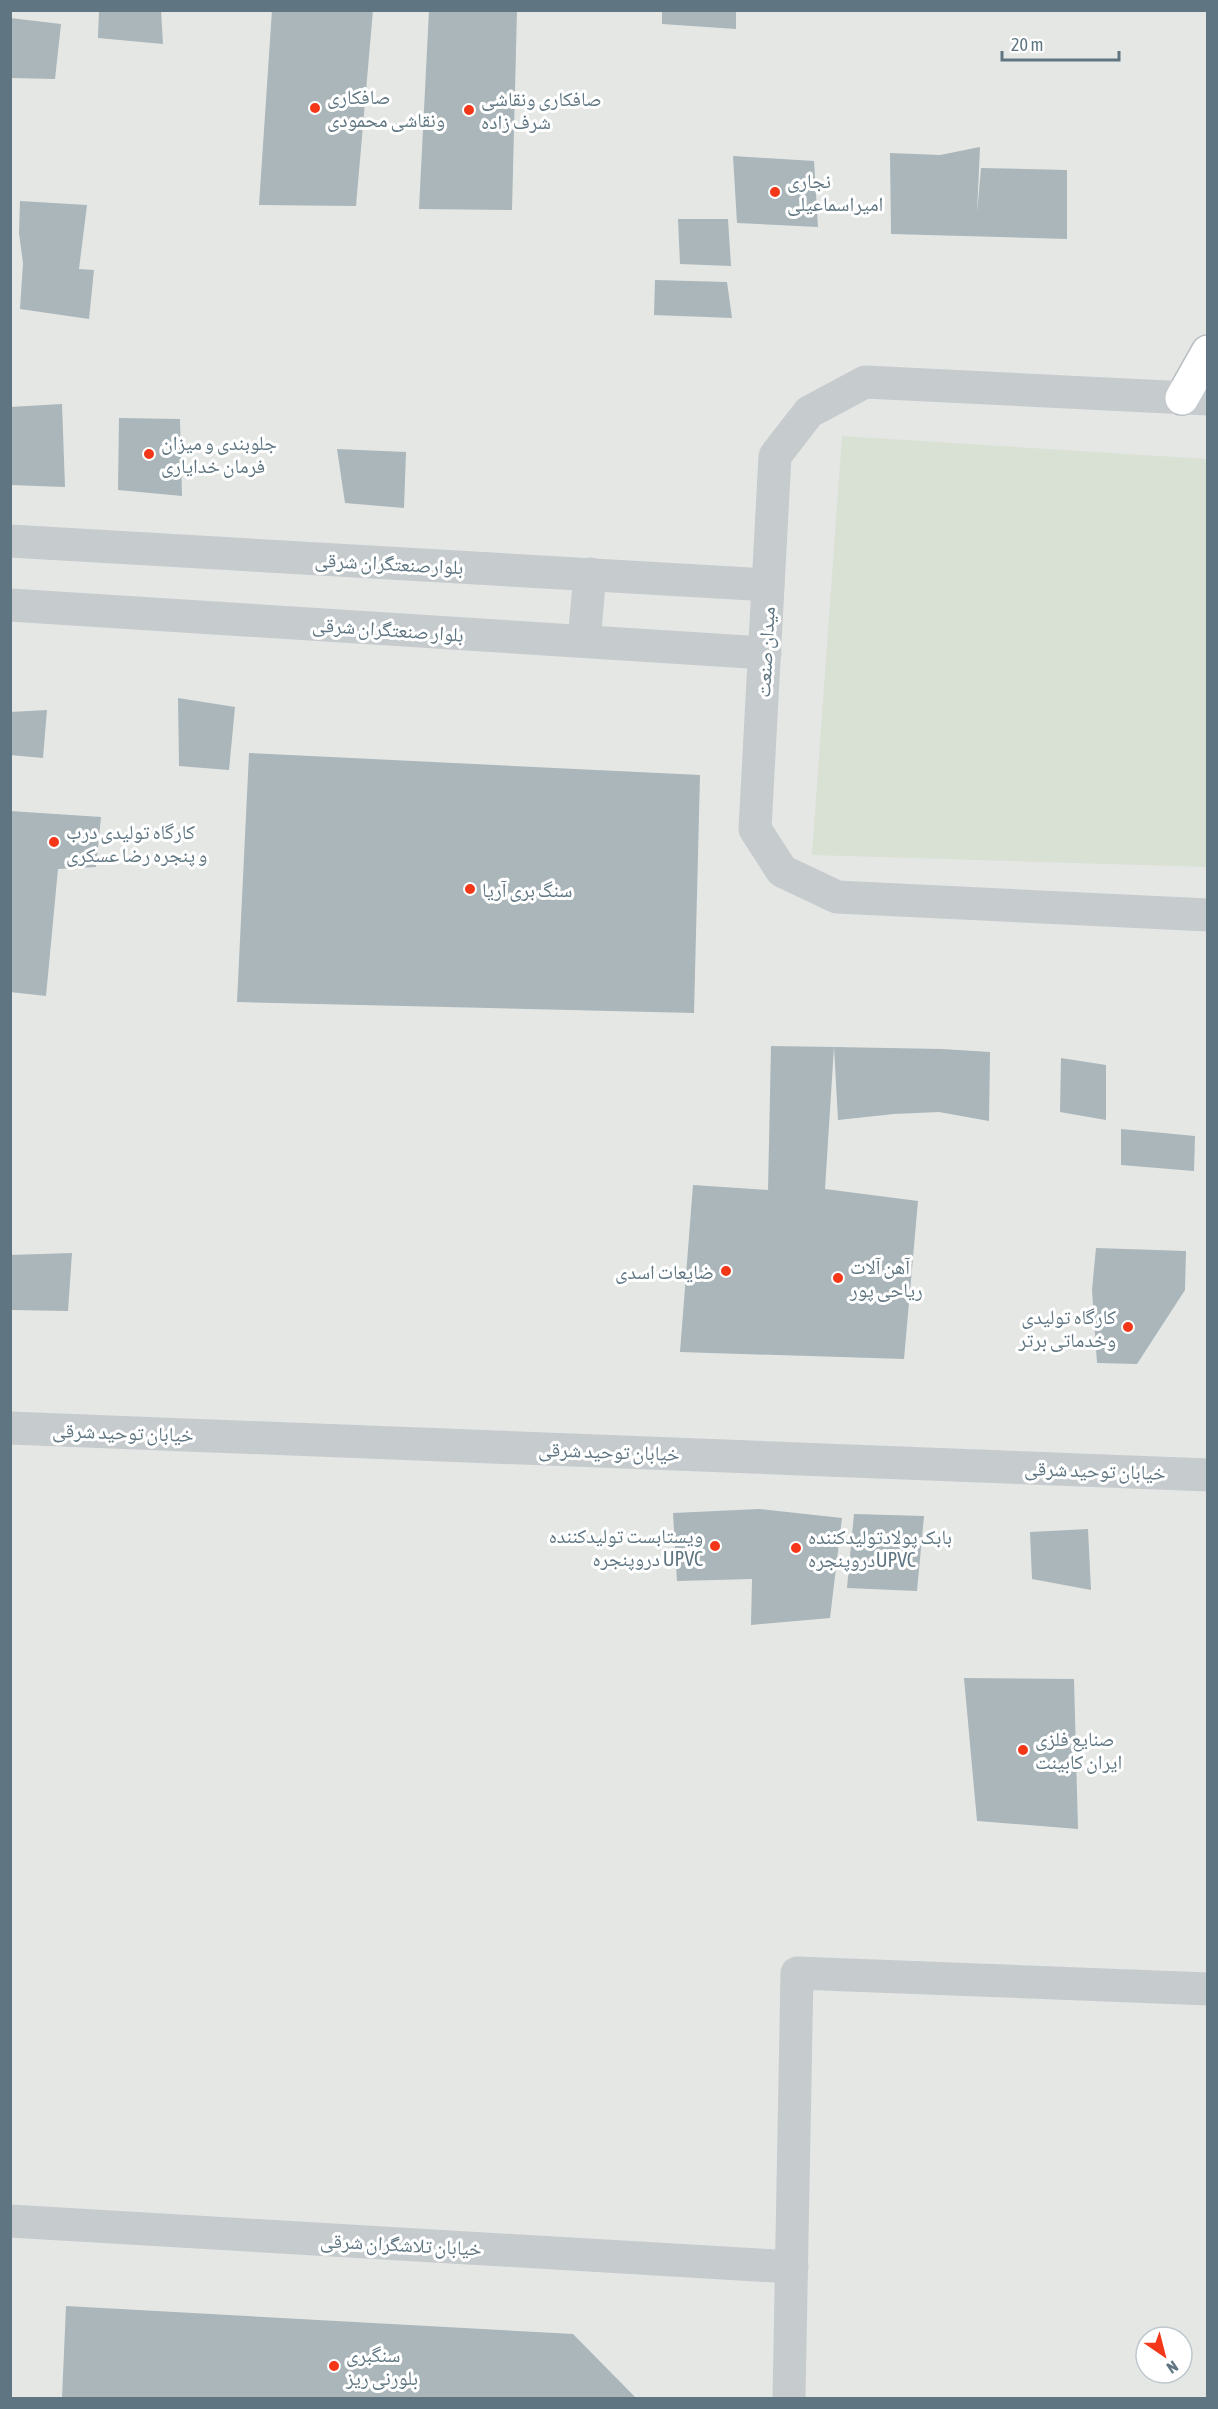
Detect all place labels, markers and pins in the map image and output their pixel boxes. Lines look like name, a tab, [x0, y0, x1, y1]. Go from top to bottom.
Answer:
place label: صافکاری ونقاشی محمودی	[327, 85, 445, 132]
place label: صافکاری ونقاشی شرف زاده	[481, 87, 602, 133]
marker: صافکاری ونقاشی محمودی	[308, 101, 322, 115]
marker: صافکاری ونقاشی شرف زاده	[462, 103, 476, 117]
place label: نجاری امیراسماعیلی	[787, 169, 883, 216]
marker: نجاری امیراسماعیلی	[768, 185, 782, 199]
place label: جلوبندی و میزان فرمان خدایاری	[161, 431, 277, 478]
marker: جلوبندی و میزان فرمان خدایاری	[142, 447, 156, 461]
place label: کارگاه تولیدی درب و پنجره رضا عسکری	[66, 820, 207, 867]
marker: کارگاه تولیدی درب و پنجره رضا عسکری	[47, 835, 61, 849]
place label: سنگ بری آریا	[482, 878, 572, 902]
marker: سنگ بری آریا	[463, 882, 477, 896]
place label: آهن آلات ریاحی پور	[849, 1255, 923, 1302]
place label: ضایعات اسدی	[615, 1260, 714, 1284]
marker: ضایعات اسدی	[719, 1264, 733, 1278]
marker: آهن آلات ریاحی پور	[831, 1271, 845, 1285]
place label: کارگاه تولیدی وخدماتی برتر	[1017, 1305, 1116, 1352]
marker: کارگاه تولیدی وخدماتی برتر	[1121, 1320, 1135, 1334]
place label: ویستابست تولیدکننده دروپنجره UPVC	[549, 1524, 703, 1571]
place label: بابک پولادتولیدکننده دروپنجرهUPVC	[808, 1525, 952, 1572]
marker: ویستابست تولیدکننده دروپنجره UPVC	[708, 1539, 722, 1553]
marker: بابک پولادتولیدکننده دروپنجرهUPVC	[789, 1541, 803, 1555]
place label: صنایع فلزی ایران کابینت	[1035, 1727, 1122, 1774]
marker: صنایع فلزی ایران کابینت	[1016, 1743, 1030, 1757]
place label: سنگبری بلورنی ریز	[345, 2343, 418, 2390]
marker: سنگبری بلورنی ریز	[327, 2359, 341, 2373]

